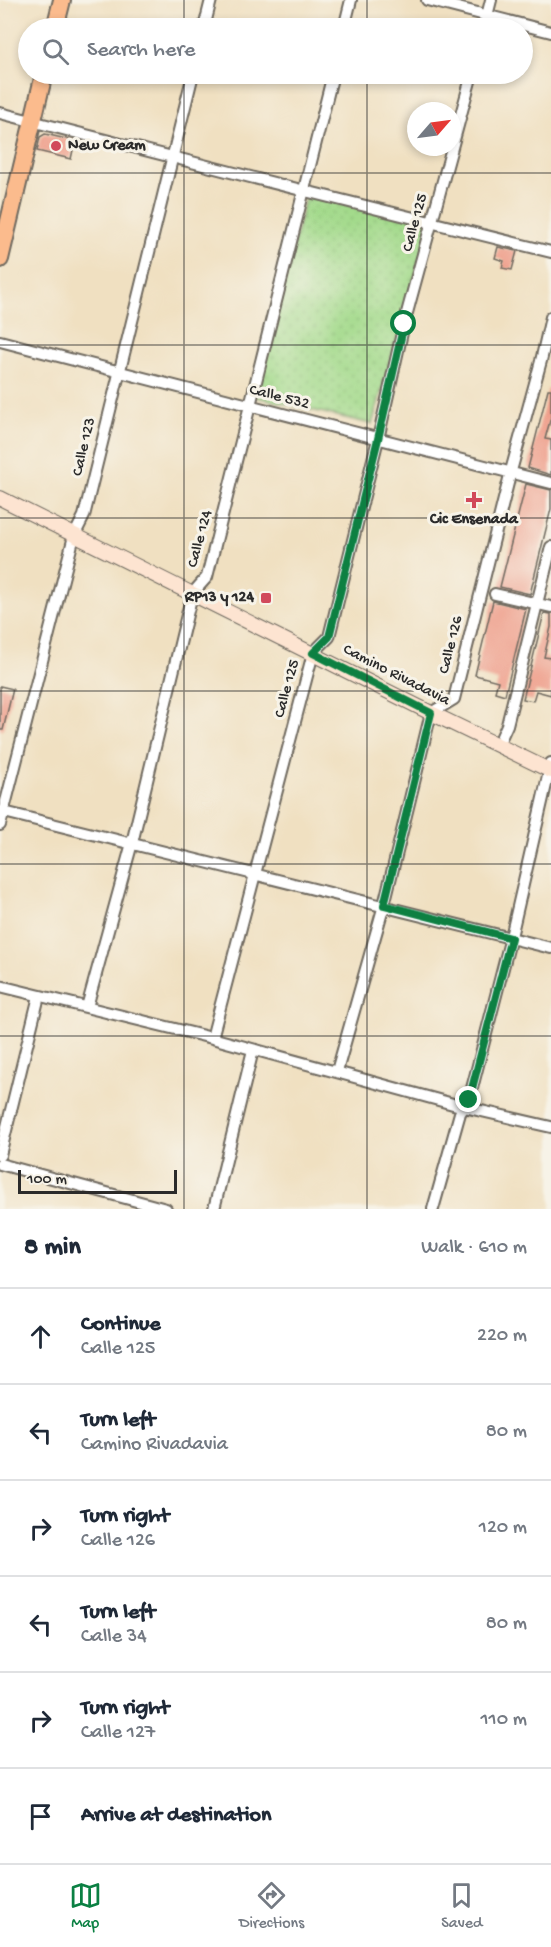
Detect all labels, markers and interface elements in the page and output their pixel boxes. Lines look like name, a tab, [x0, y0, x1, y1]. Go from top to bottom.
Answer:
search box	[18, 18, 533, 84]
icon: search	[39, 35, 72, 68]
text: Search here	[87, 38, 195, 64]
north arrow	[407, 102, 461, 156]
place label: New Cream	[68, 137, 146, 156]
marker: New Cream	[49, 139, 63, 153]
street label: Calle 125	[399, 192, 433, 254]
route start	[390, 310, 416, 336]
street label: Calle 532	[247, 381, 311, 415]
street label: Calle 123	[69, 416, 101, 478]
marker: Cic Ensenada	[465, 491, 483, 509]
street label: Calle 124	[184, 508, 218, 570]
place label: Cic Ensenada	[429, 511, 519, 530]
place label: RP13 y 124	[184, 589, 254, 608]
marker: RP13 y 124	[259, 591, 273, 605]
street label: Calle 126	[436, 613, 469, 676]
street label: Camino Rivadavia	[339, 641, 454, 712]
street label: Calle 125	[271, 658, 305, 720]
route end	[455, 1086, 481, 1112]
scale bar	[18, 1167, 177, 1194]
text: 100 m	[27, 1171, 67, 1190]
text: 8 min	[24, 1233, 81, 1264]
text: Walk · 610 m	[421, 1237, 527, 1260]
text: Continue	[81, 1312, 161, 1338]
icon: ahead	[24, 1320, 57, 1353]
text: 220 m	[477, 1325, 527, 1348]
text: Calle 125	[81, 1338, 155, 1361]
text: Turn left	[81, 1408, 155, 1434]
icon: left	[24, 1416, 57, 1449]
text: 80 m	[486, 1421, 527, 1444]
text: Camino Rivadavia	[81, 1434, 228, 1457]
text: Turn right	[81, 1504, 169, 1530]
icon: right	[24, 1512, 57, 1545]
text: 120 m	[479, 1517, 527, 1540]
text: Calle 126	[81, 1530, 155, 1553]
text: Turn left	[81, 1600, 155, 1626]
icon: left	[24, 1608, 57, 1641]
text: 80 m	[486, 1613, 527, 1636]
text: Calle 34	[81, 1626, 147, 1649]
text: Turn right	[81, 1696, 169, 1722]
icon: right	[24, 1704, 57, 1737]
text: 110 m	[481, 1709, 527, 1732]
text: Calle 127	[81, 1722, 155, 1745]
icon: arrive	[24, 1800, 57, 1833]
text: Arrive at destination	[81, 1803, 271, 1829]
tab: Map	[69, 1879, 102, 1934]
tab: Directions	[239, 1879, 304, 1934]
tab: Saved	[441, 1879, 482, 1934]

